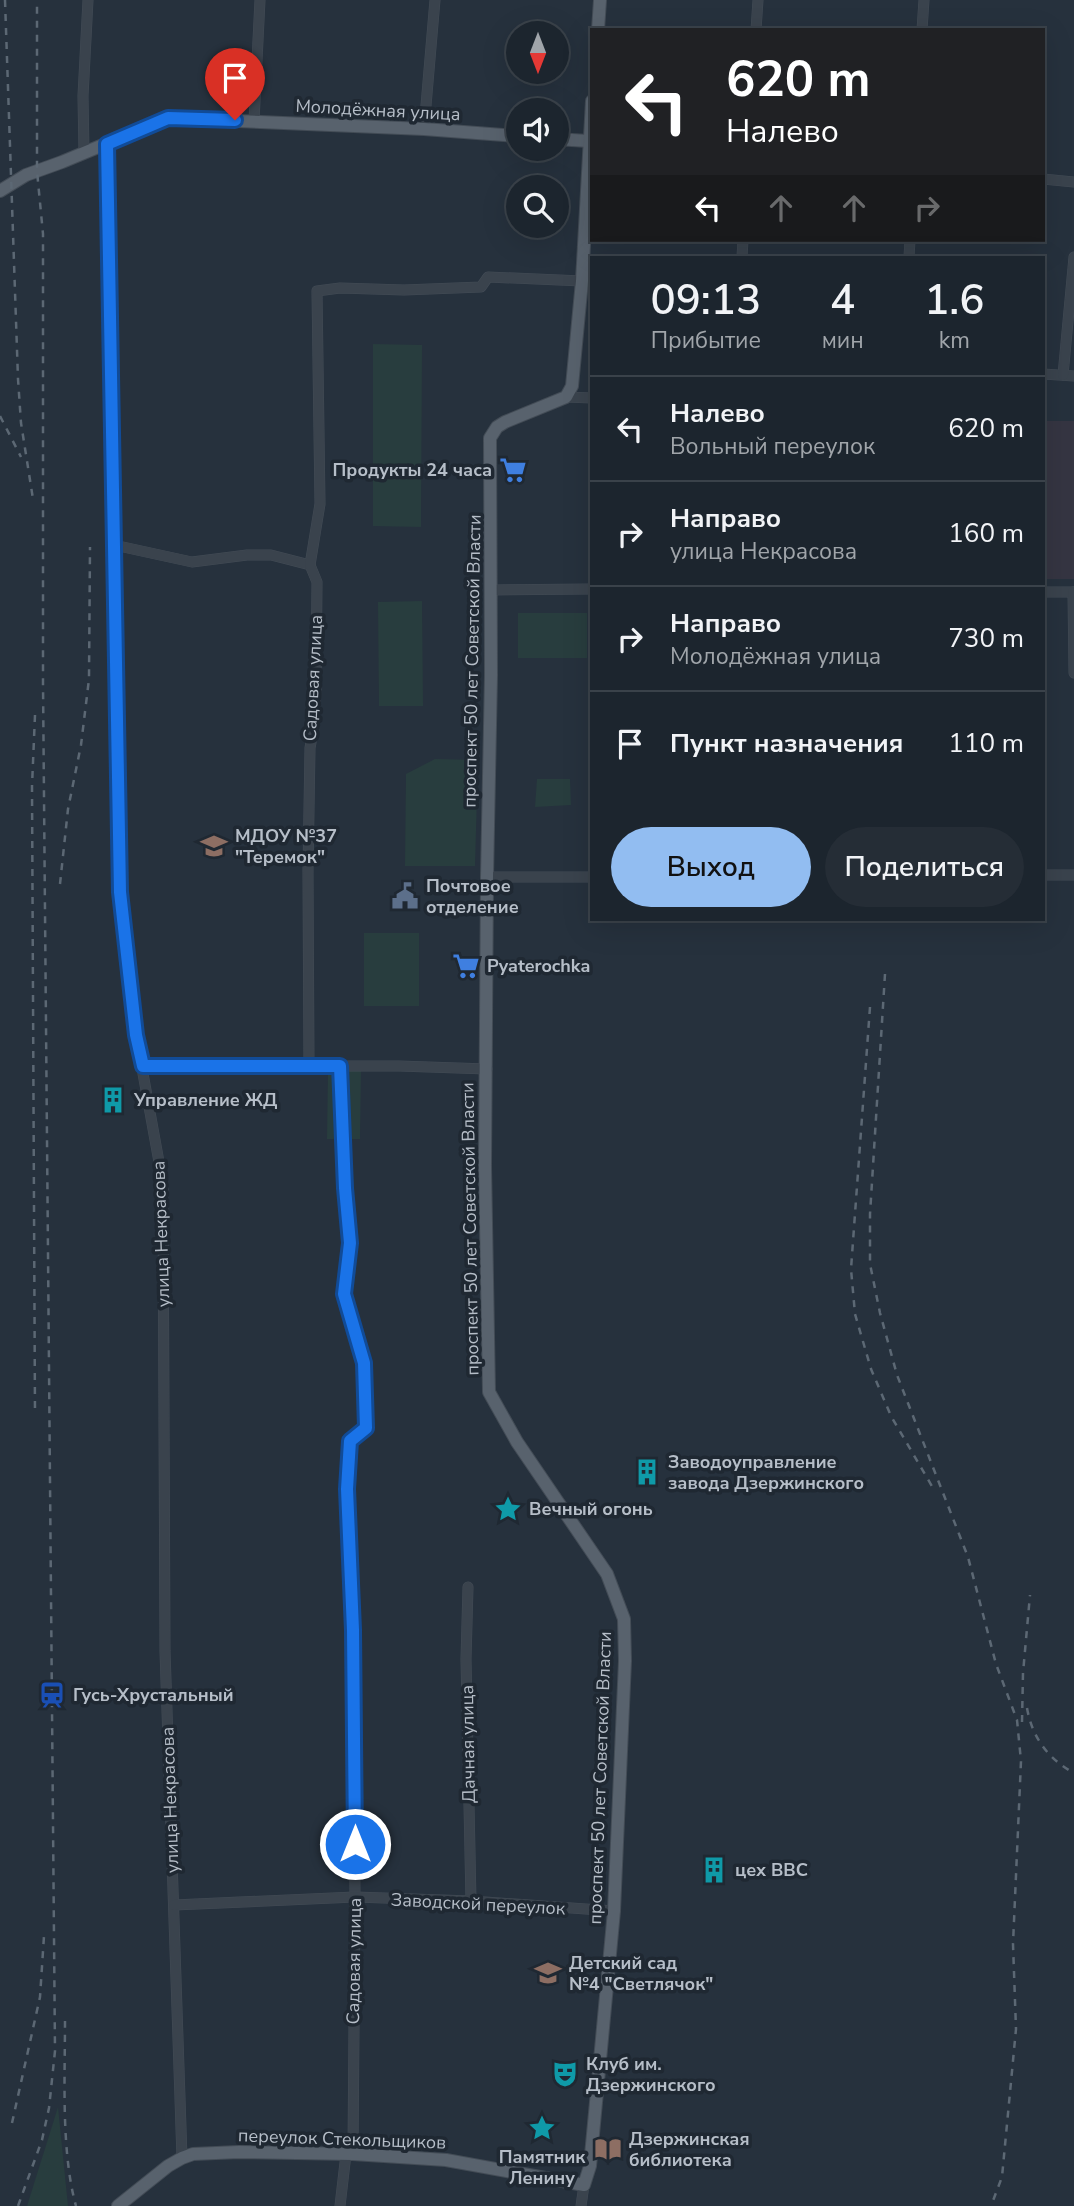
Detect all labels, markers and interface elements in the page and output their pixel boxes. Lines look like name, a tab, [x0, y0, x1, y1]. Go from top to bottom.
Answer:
north arrow	[506, 21, 569, 84]
map controls	[506, 21, 569, 238]
text: 620 m	[726, 46, 870, 113]
pin	[205, 48, 265, 120]
icon: left	[611, 56, 702, 147]
icon: arrive	[216, 59, 254, 97]
street label: Молодёжная улица	[295, 94, 461, 126]
button: sound	[506, 98, 569, 161]
text: Налево	[726, 110, 839, 153]
button: search	[506, 175, 569, 238]
icon: left	[689, 189, 727, 227]
icon: ahead	[762, 189, 800, 227]
icon: ahead	[835, 189, 873, 227]
icon: right	[908, 189, 946, 227]
text: 09:13	[650, 272, 761, 329]
text: 4	[830, 272, 855, 329]
text: 1.6	[924, 272, 985, 329]
text: Прибытие	[651, 325, 761, 356]
text: мин	[822, 325, 864, 356]
text: km	[939, 325, 970, 356]
text: Налево	[670, 396, 765, 431]
icon: left	[611, 410, 649, 448]
text: 620 m	[948, 411, 1024, 446]
text: Вольный переулок	[670, 431, 875, 462]
supermarket icon: Продукты 24 часа	[498, 455, 528, 485]
place label: Продукты 24 часа	[333, 458, 492, 482]
text: Направо	[670, 501, 781, 536]
street label: проспект 50 лет Советской Власти	[457, 514, 487, 808]
icon: right	[611, 515, 649, 553]
text: 160 m	[948, 516, 1024, 551]
text: улица Некрасова	[670, 536, 857, 567]
text: Направо	[670, 606, 781, 641]
street label: Садовая улица	[298, 614, 328, 742]
icon: right	[611, 620, 649, 658]
text: 730 m	[948, 621, 1024, 656]
text: Молодёжная улица	[670, 641, 881, 672]
icon: arrive	[611, 725, 649, 763]
text: Пункт назначения	[670, 726, 903, 761]
text: 110 m	[948, 726, 1024, 761]
place label: МДОУ №37 "Теремок"	[235, 824, 337, 869]
button: Выход	[611, 827, 811, 907]
button: Поделиться	[825, 827, 1024, 907]
school or university icon: МДОУ №37 "Теремок"	[199, 831, 229, 861]
place label: Почтовое отделение	[426, 874, 519, 919]
public building icon: Почтовое отделение	[390, 881, 420, 911]
supermarket icon: Pyaterochka	[451, 951, 481, 981]
place label: Pyaterochka	[487, 954, 590, 978]
street label: проспект 50 лет Советской Власти	[455, 1082, 485, 1376]
building icon: Управление ЖД	[98, 1085, 128, 1115]
place label: Управление ЖД	[133, 1088, 277, 1112]
street label: улица Некрасова	[146, 1160, 176, 1308]
place label: Заводоуправление завода Дзержинского	[668, 1450, 864, 1495]
building icon: Заводоуправление завода Дзержинского	[632, 1457, 662, 1487]
place icon: Вечный огонь	[493, 1494, 523, 1524]
place label: Вечный огонь	[529, 1497, 653, 1521]
street label: проспект 50 лет Советской Власти	[583, 1631, 617, 1925]
station icon: Гусь-Хрустальный	[37, 1680, 67, 1710]
place label: Гусь-Хрустальный	[73, 1683, 234, 1707]
street label: Дачная улица	[455, 1685, 481, 1803]
street label: улица Некрасова	[155, 1726, 185, 1874]
position arrow	[318, 1807, 392, 1881]
building icon: цех ВВС	[699, 1855, 729, 1885]
place label: цех ВВС	[735, 1858, 808, 1882]
street label: Заводской переулок	[390, 1887, 566, 1921]
street label: Садовая улица	[341, 1898, 367, 2024]
place label: Детский сад №4 "Светлячок"	[569, 1951, 713, 1996]
school or university icon: Детский сад №4 "Светлячок"	[533, 1958, 563, 1988]
place label: Клуб им. Дзержинского	[586, 2052, 716, 2097]
theatre icon: Клуб им. Дзержинского	[550, 2059, 580, 2089]
place icon: Памятник Ленину	[527, 2113, 557, 2143]
street label: переулок Стекольщиков	[238, 2123, 447, 2155]
place label: Дзержинская библиотека	[629, 2127, 749, 2172]
library icon: Дзержинская библиотека	[593, 2134, 623, 2164]
place label: Памятник Ленину	[499, 2145, 586, 2190]

